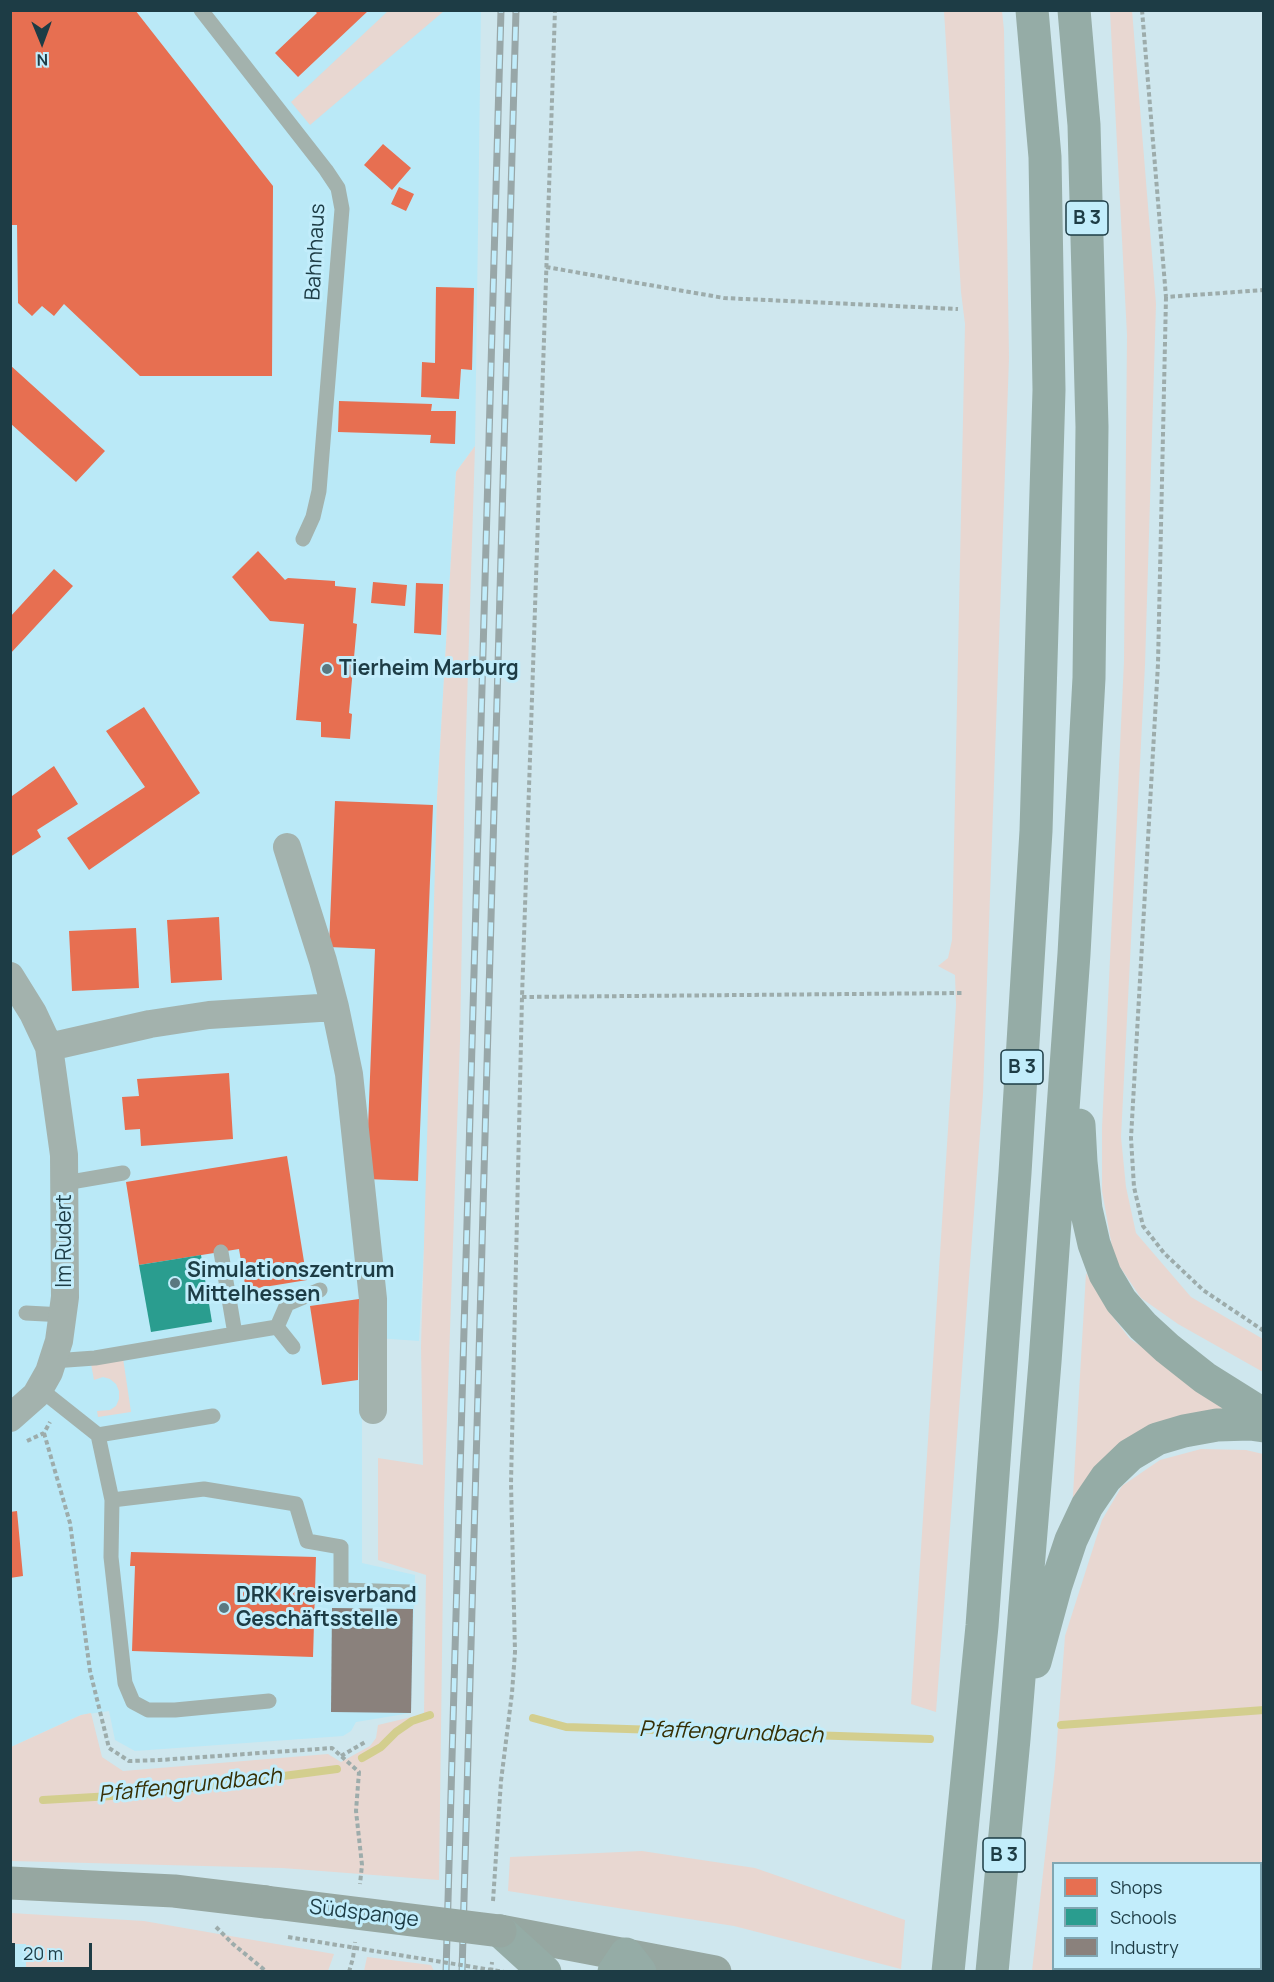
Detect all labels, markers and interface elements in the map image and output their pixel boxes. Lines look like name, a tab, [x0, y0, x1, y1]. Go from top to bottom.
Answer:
north arrow	[12, 12, 72, 72]
text: N	[36, 49, 48, 71]
road number: B 3	[1066, 201, 1108, 235]
street label: Bahnhaus	[301, 203, 331, 301]
place label: Tierheim Marburg	[339, 656, 519, 682]
marker: Tierheim Marburg	[320, 662, 334, 676]
road number: B 3	[1001, 1050, 1043, 1084]
street label: Im Rudert	[52, 1194, 78, 1288]
place label: Simulationszentrum Mittelhessen	[187, 1258, 394, 1308]
marker: Simulationszentrum Mittelhessen	[168, 1276, 182, 1290]
place label: DRK Kreisverband Geschäftsstelle	[236, 1583, 417, 1633]
marker: DRK Kreisverband Geschäftsstelle	[217, 1601, 231, 1615]
water label: Pfaffengrundbach	[639, 1717, 823, 1749]
water label: Pfaffengrundbach	[97, 1763, 283, 1809]
road number: B 3	[983, 1838, 1025, 1872]
legend	[1052, 1862, 1262, 1970]
text: Shops	[1110, 1875, 1162, 1899]
street label: Südspange	[308, 1895, 420, 1933]
text: Schools	[1110, 1905, 1177, 1929]
scale bar	[15, 1931, 94, 1969]
text: Industry	[1110, 1935, 1179, 1959]
text: 20 m	[23, 1941, 63, 1965]

